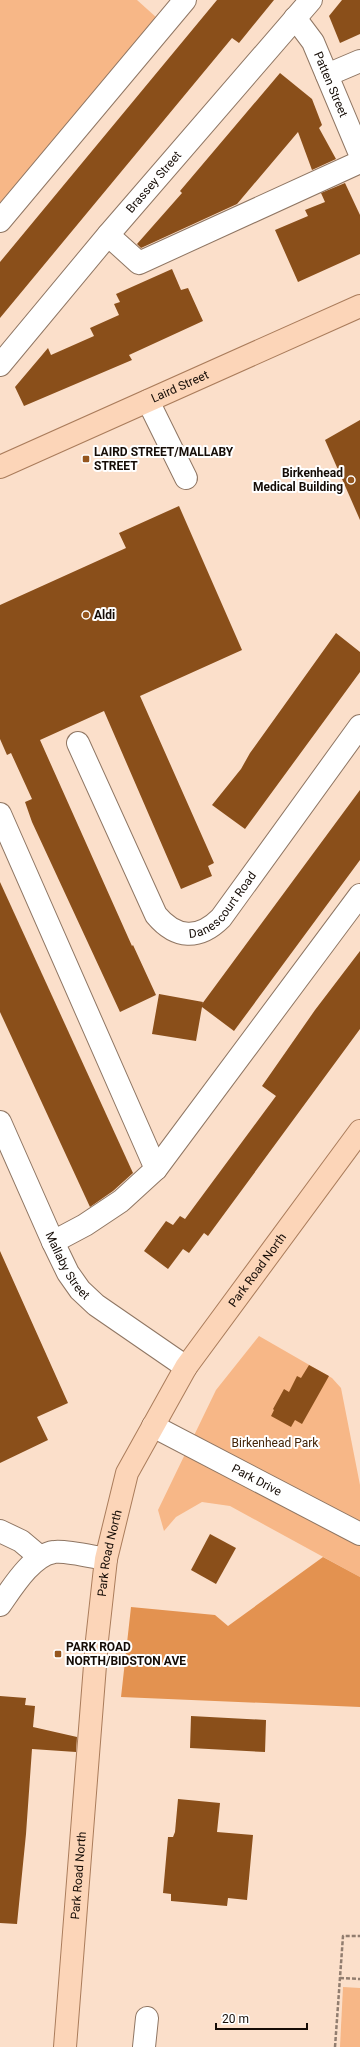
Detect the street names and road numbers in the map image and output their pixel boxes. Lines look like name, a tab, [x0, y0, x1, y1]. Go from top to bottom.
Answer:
street label: Patten Street	[311, 50, 351, 119]
street label: Brassey Street	[123, 148, 184, 216]
street label: Laird Street	[149, 368, 211, 405]
street label: Danescourt Road	[188, 869, 259, 941]
street label: Mallaby Street	[42, 1230, 93, 1303]
street label: Park Road North	[226, 1230, 289, 1310]
street label: Park Drive	[229, 1461, 284, 1499]
street label: Park Road North	[95, 1508, 125, 1597]
street label: Park Road North	[68, 1831, 89, 1920]

